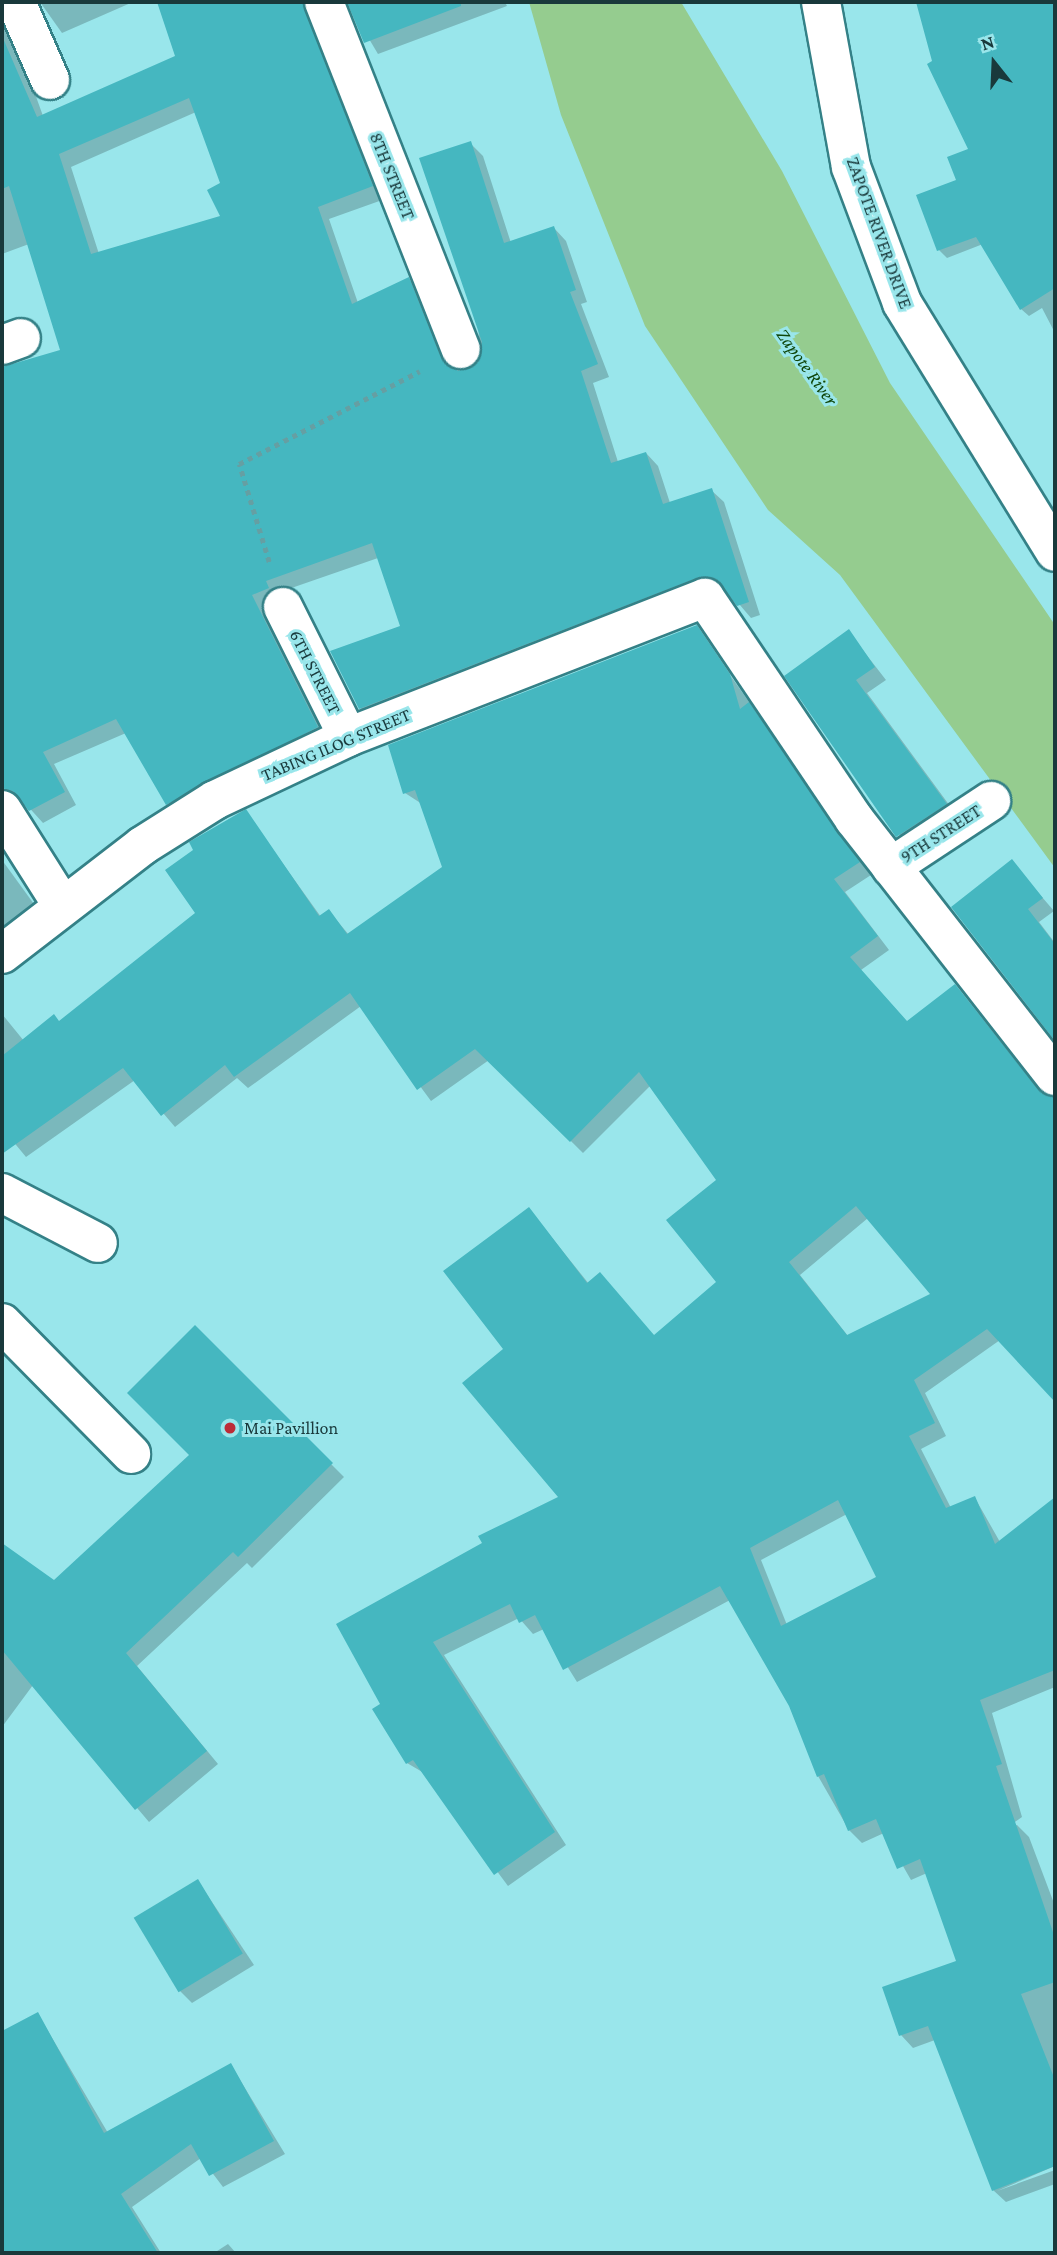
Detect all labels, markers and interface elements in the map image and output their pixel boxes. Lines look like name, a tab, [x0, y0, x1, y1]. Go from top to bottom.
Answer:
north arrow	[959, 28, 1029, 98]
text: N	[978, 31, 997, 55]
street label: 8TH STREET	[365, 129, 419, 223]
street label: ZAPOTE RIVER DRIVE	[842, 154, 916, 312]
water label: Zapote River	[771, 324, 843, 410]
street label: 6TH STREET	[285, 626, 345, 718]
street label: TABING ILOG STREET	[258, 704, 414, 786]
street label: 9TH STREET	[897, 800, 985, 868]
place label: Mai Pavillion	[244, 1417, 338, 1439]
marker: Mai Pavillion	[222, 1420, 238, 1436]

